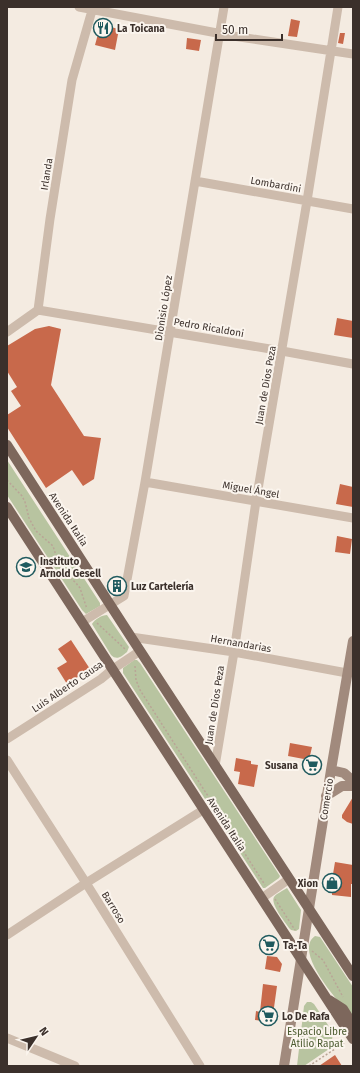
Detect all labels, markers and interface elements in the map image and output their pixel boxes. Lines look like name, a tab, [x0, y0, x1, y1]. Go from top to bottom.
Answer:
scale bar	[216, 16, 282, 42]
restaurant icon: La Toicana	[92, 17, 114, 39]
place label: La Toicana	[117, 23, 165, 35]
text: 50 m	[222, 23, 248, 37]
street label: Irlanda	[39, 157, 55, 191]
street label: Lombardini	[249, 175, 302, 195]
street label: Dionisio López	[153, 274, 175, 342]
street label: Pedro Ricaldoni	[173, 316, 245, 340]
street label: Juan de Dios Peza	[253, 345, 279, 426]
street label: Miguel Ángel	[221, 477, 281, 501]
street label: Avenida Italia	[46, 490, 90, 549]
school or university icon: Instituto Arnold Gesell	[15, 556, 37, 578]
place label: Instituto Arnold Gesell	[39, 556, 101, 580]
building icon: Luz Cartelería	[106, 575, 128, 597]
place label: Luz Cartelería	[131, 580, 194, 593]
street label: Hernandarias	[210, 633, 272, 655]
street label: Luis Alberto Causa	[30, 659, 105, 715]
street label: Juan de Dios Peza	[203, 665, 227, 746]
supermarket icon: Susana	[301, 754, 323, 776]
place label: Susana	[265, 760, 299, 772]
street label: Comercio	[318, 777, 336, 821]
street label: Avenida Italia	[204, 795, 248, 854]
shop icon: Xion	[321, 872, 343, 894]
place label: Xion	[297, 878, 318, 890]
street label: Barroso	[99, 889, 128, 926]
supermarket icon: Ta-Ta	[258, 934, 280, 956]
place label: Ta-Ta	[283, 940, 308, 952]
supermarket icon: Lo De Rafa	[257, 1005, 279, 1027]
place label: Lo De Rafa	[282, 1011, 330, 1023]
north arrow	[16, 1017, 56, 1057]
text: N	[36, 1025, 51, 1038]
park label: Espacio Libre Atilio Rapat	[287, 1026, 347, 1050]

